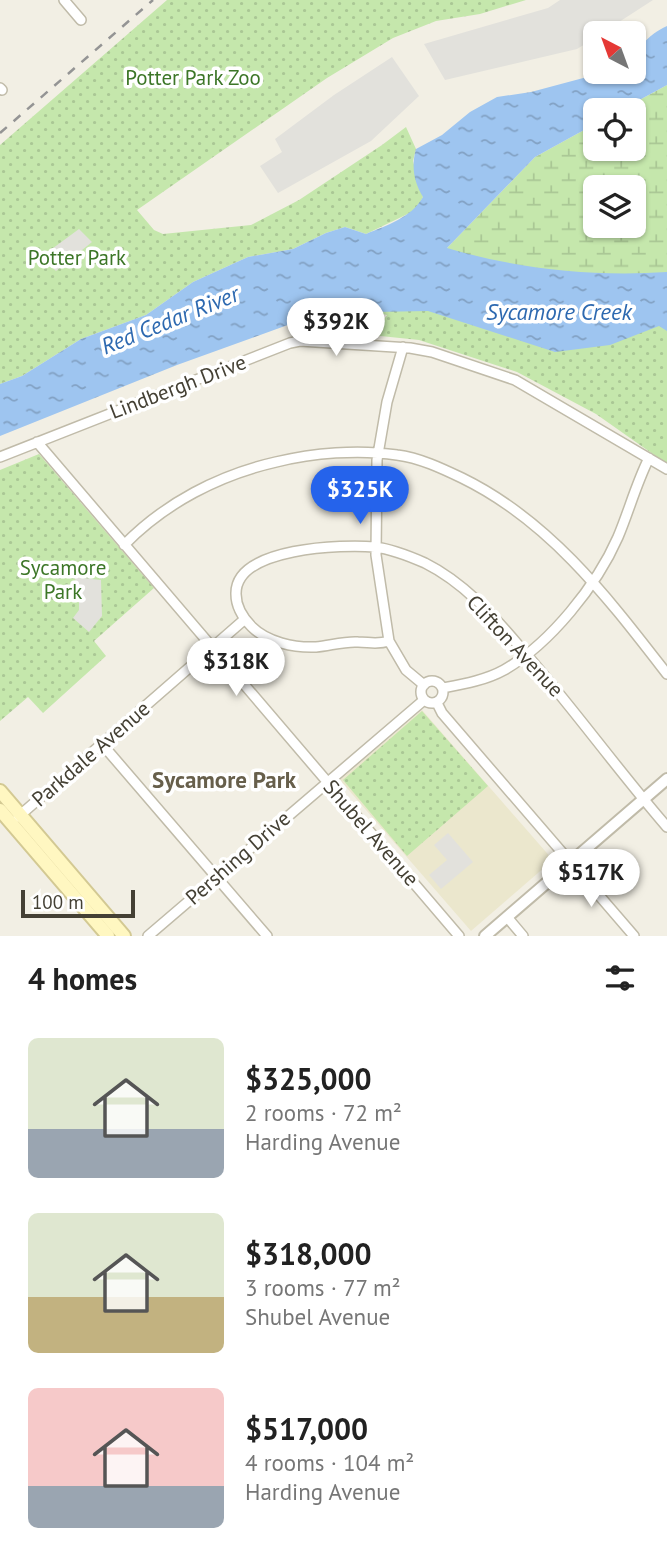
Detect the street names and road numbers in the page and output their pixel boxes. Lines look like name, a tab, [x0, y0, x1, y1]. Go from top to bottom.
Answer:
street label: Lindbergh Drive	[106, 348, 250, 425]
street label: Clifton Avenue	[461, 589, 570, 703]
street label: Parkdale Avenue	[26, 695, 155, 812]
street label: Shubel Avenue	[318, 774, 425, 892]
street label: Pershing Drive	[180, 805, 296, 911]

